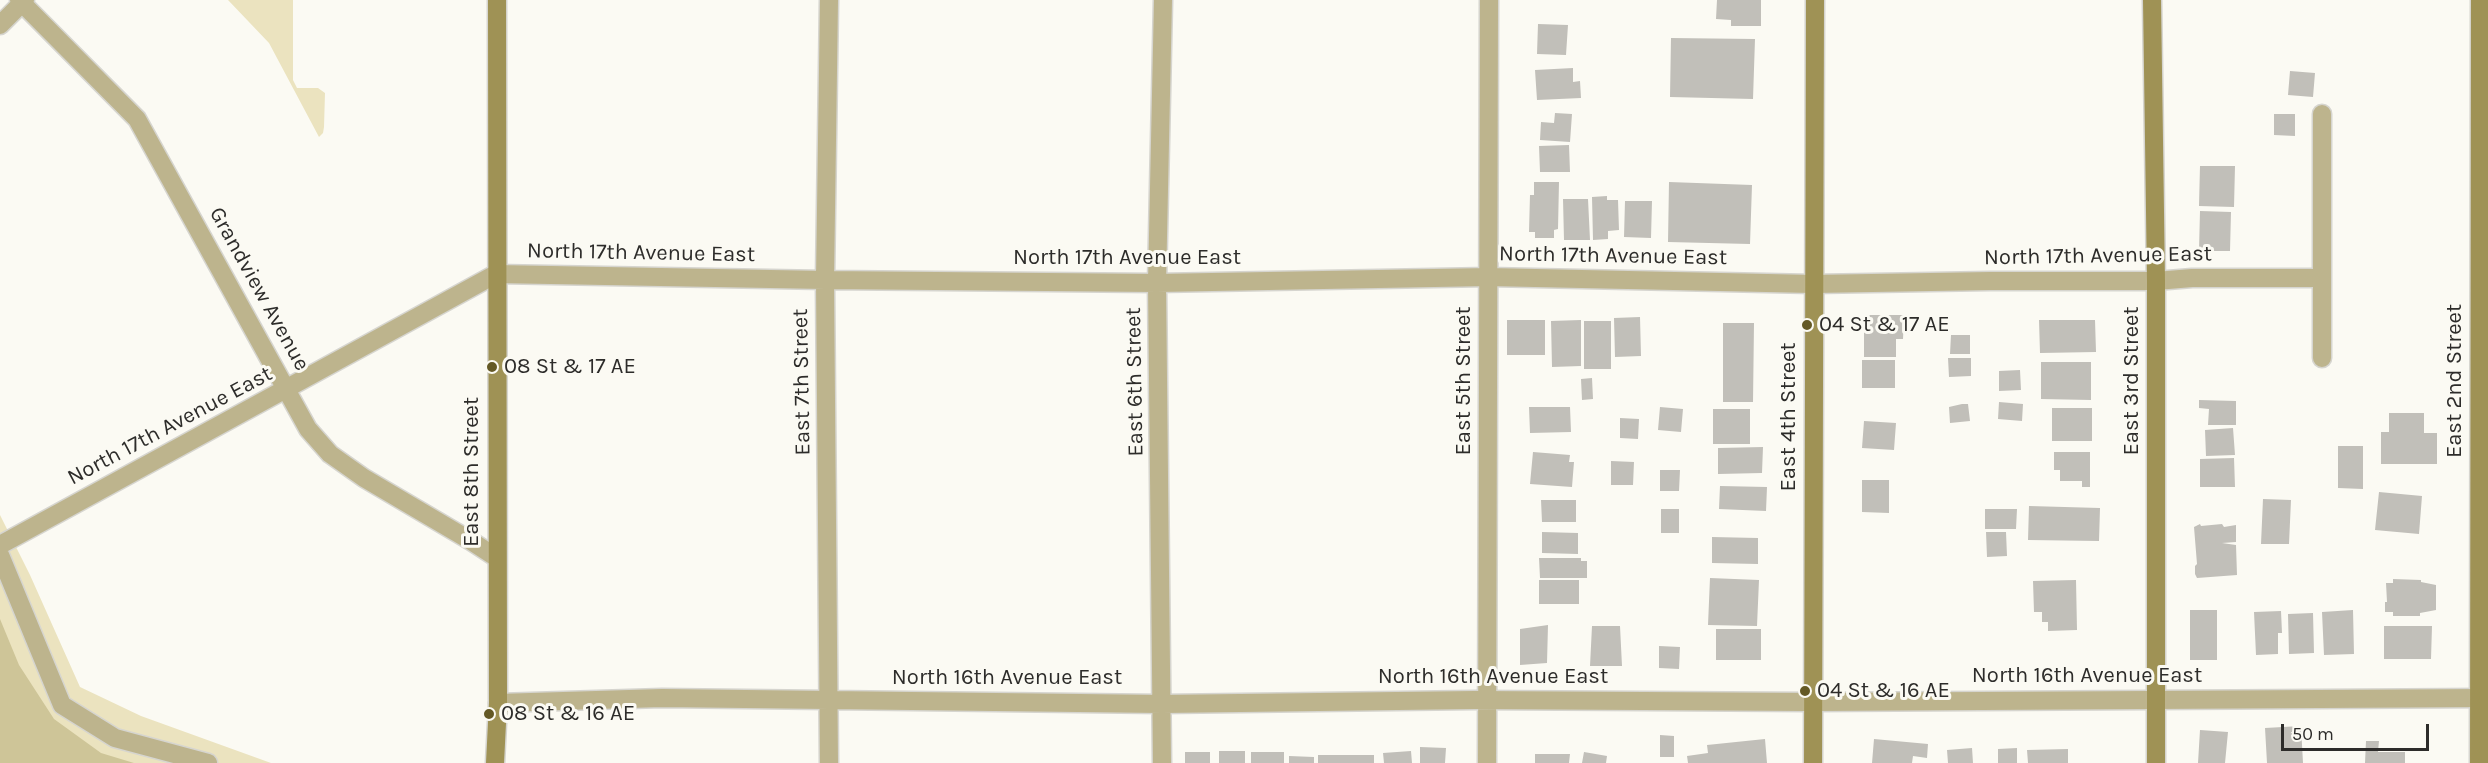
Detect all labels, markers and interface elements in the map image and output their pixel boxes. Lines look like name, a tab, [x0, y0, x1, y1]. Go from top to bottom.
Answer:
street label: Grandview Avenue	[203, 203, 315, 375]
street label: North 17th Avenue East	[527, 238, 755, 268]
street label: North 17th Avenue East	[1499, 241, 1727, 271]
street label: North 17th Avenue East	[1984, 241, 2212, 271]
street label: North 17th Avenue East	[1013, 245, 1241, 271]
street label: East 2nd Street	[2442, 304, 2468, 458]
street label: East 5th Street	[1451, 306, 1477, 456]
street label: East 3rd Street	[2119, 306, 2145, 456]
street label: East 6th Street	[1120, 307, 1150, 457]
street label: East 7th Street	[788, 308, 816, 456]
place label: 04 St & 17 AE	[1819, 312, 1950, 338]
marker: 04 St & 17 AE	[1800, 318, 1814, 332]
street label: East 4th Street	[1776, 343, 1802, 491]
place label: 08 St & 17 AE	[504, 354, 636, 380]
marker: 08 St & 17 AE	[485, 360, 499, 374]
street label: North 17th Avenue East	[63, 361, 277, 491]
street label: East 8th Street	[459, 397, 485, 547]
street label: North 16th Avenue East	[1972, 663, 2202, 689]
street label: North 16th Avenue East	[1378, 664, 1608, 690]
street label: North 16th Avenue East	[892, 665, 1122, 691]
place label: 04 St & 16 AE	[1817, 678, 1950, 704]
marker: 04 St & 16 AE	[1798, 684, 1812, 698]
place label: 08 St & 16 AE	[501, 701, 635, 727]
marker: 08 St & 16 AE	[482, 707, 496, 721]
scale bar	[2284, 712, 2432, 750]
text: 50 m	[2292, 723, 2334, 745]

